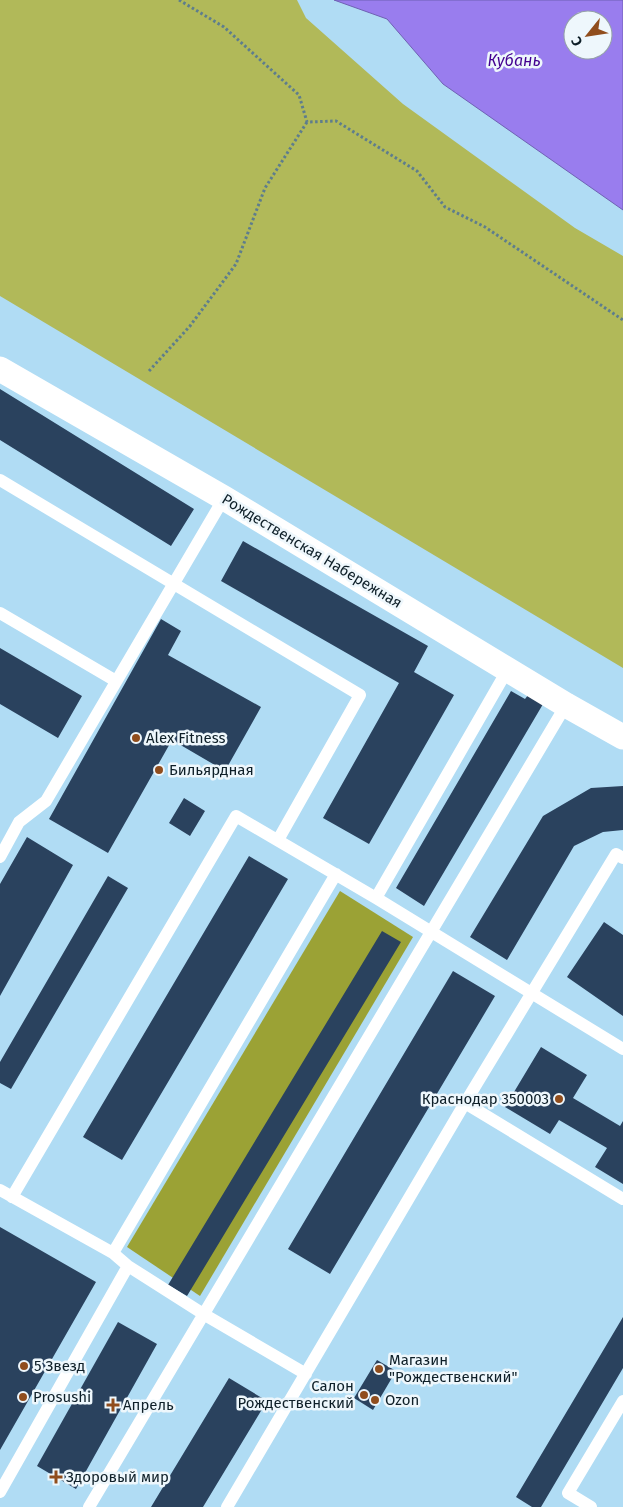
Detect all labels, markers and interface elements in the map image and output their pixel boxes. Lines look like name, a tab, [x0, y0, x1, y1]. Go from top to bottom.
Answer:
north arrow	[563, 10, 613, 60]
text: С	[568, 34, 587, 49]
water label: Кубань	[487, 51, 541, 70]
street label: Рождественская Набережная	[219, 490, 405, 612]
place label: Alex Fitness	[146, 729, 226, 747]
marker: Alex Fitness	[130, 732, 142, 744]
place label: Бильярдная	[169, 761, 254, 779]
marker: Бильярдная	[153, 764, 165, 776]
place label: Краснодар 350003	[422, 1090, 549, 1108]
marker: Краснодар 350003	[553, 1093, 565, 1105]
place label: Магазин "Рождественский"	[389, 1351, 518, 1386]
place label: 5 Звезд	[34, 1357, 85, 1375]
marker: 5 Звезд	[18, 1360, 30, 1372]
marker: Магазин "Рождественский"	[373, 1363, 385, 1375]
place label: Салон Рождественский	[237, 1377, 354, 1412]
place label: Prosushi	[33, 1388, 91, 1406]
marker: Салон Рождественский	[358, 1389, 370, 1401]
marker: Prosushi	[17, 1391, 29, 1403]
place label: Ozon	[385, 1391, 419, 1409]
marker: Ozon	[369, 1394, 381, 1406]
place label: Апрель	[123, 1396, 174, 1414]
marker: Апрель	[107, 1399, 119, 1411]
place label: Здоровый мир	[66, 1468, 169, 1486]
marker: Здоровый мир	[50, 1471, 62, 1483]

